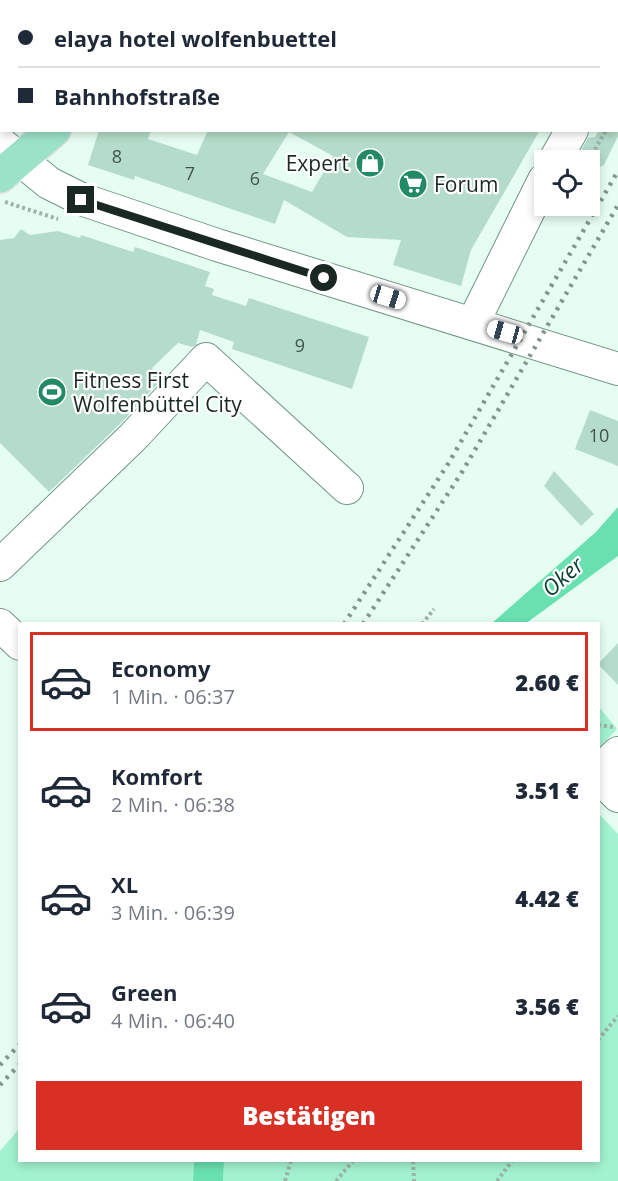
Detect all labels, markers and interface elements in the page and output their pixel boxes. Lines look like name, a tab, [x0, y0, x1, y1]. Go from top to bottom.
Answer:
text: elaya hotel wolfenbuettel	[54, 23, 337, 53]
text: Bahnhofstraße	[54, 81, 220, 111]
house number: 8	[112, 144, 122, 168]
shop icon: Expert	[354, 147, 386, 179]
place label: Expert	[286, 149, 349, 177]
map controls	[534, 150, 600, 216]
button: locate	[534, 150, 600, 216]
house number: 7	[185, 161, 195, 185]
house number: 6	[250, 166, 260, 190]
supermarket icon: Forum	[397, 168, 429, 200]
place label: Forum	[434, 170, 498, 198]
route end	[67, 186, 94, 213]
route start	[310, 264, 337, 291]
car	[368, 283, 408, 311]
car	[485, 318, 525, 346]
house number: 9	[295, 333, 305, 357]
place label: Fitness First Wolfenbüttel City	[73, 366, 242, 418]
sports icon: Fitness First Wolfenbüttel City	[36, 376, 68, 408]
house number: 10	[589, 423, 609, 447]
water label: Oker	[535, 549, 590, 602]
text: Economy	[111, 653, 210, 683]
icon: car	[39, 655, 93, 709]
text: 2.60 €	[515, 667, 579, 697]
text: 1 Min. · 06:37	[111, 683, 235, 710]
text: Komfort	[111, 761, 203, 791]
icon: car	[39, 763, 93, 817]
text: 3.51 €	[515, 775, 579, 805]
text: 2 Min. · 06:38	[111, 791, 235, 818]
text: XL	[111, 869, 138, 899]
icon: car	[39, 871, 93, 925]
text: 4.42 €	[515, 883, 579, 913]
text: 3 Min. · 06:39	[111, 899, 235, 926]
text: Green	[111, 977, 177, 1007]
icon: car	[39, 979, 93, 1033]
text: 3.56 €	[515, 991, 579, 1021]
text: 4 Min. · 06:40	[111, 1007, 235, 1034]
button: Bestätigen	[36, 1081, 582, 1150]

